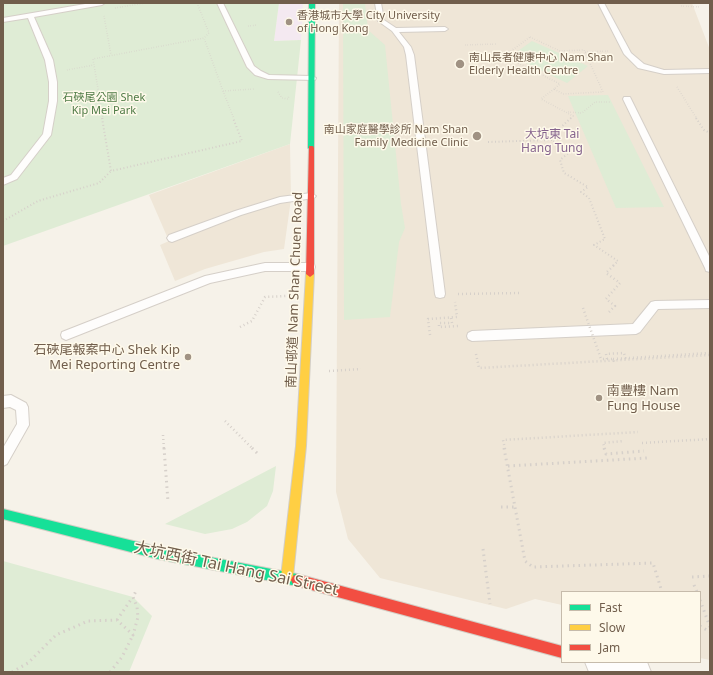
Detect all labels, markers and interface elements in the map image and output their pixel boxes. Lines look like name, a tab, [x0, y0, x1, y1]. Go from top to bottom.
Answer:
place label: 香港城市大學 City University of Hong Kong	[297, 9, 440, 35]
marker: 香港城市大學 City University of Hong Kong	[284, 17, 294, 27]
place label: 南山長者健康中心 Nam Shan Elderly Health Centre	[469, 51, 613, 77]
marker: 南山長者健康中心 Nam Shan Elderly Health Centre	[454, 58, 466, 70]
park label: 石硤尾公園 Shek Kip Mei Park	[63, 91, 145, 117]
place label: 南山家庭醫學診所 Nam Shan Family Medicine Clinic	[324, 123, 468, 149]
district label: 大坑東 Tai Hang Tung	[517, 128, 587, 156]
marker: 南山家庭醫學診所 Nam Shan Family Medicine Clinic	[471, 130, 483, 142]
street label: 南山邨道 Nam Shan Chuen Road	[284, 192, 306, 388]
place label: 石硤尾報案中心 Shek Kip Mei Reporting Centre	[33, 342, 180, 373]
marker: 石硤尾報案中心 Shek Kip Mei Reporting Centre	[183, 352, 193, 362]
place label: 南豐樓 Nam Fung House	[607, 383, 680, 414]
marker: 南豐樓 Nam Fung House	[594, 393, 604, 403]
street label: 大坑西街 Tai Hang Sai Street	[132, 538, 340, 600]
legend	[561, 591, 701, 663]
text: Fast	[599, 599, 622, 616]
text: Slow	[599, 619, 625, 636]
text: Jam	[599, 639, 620, 656]

